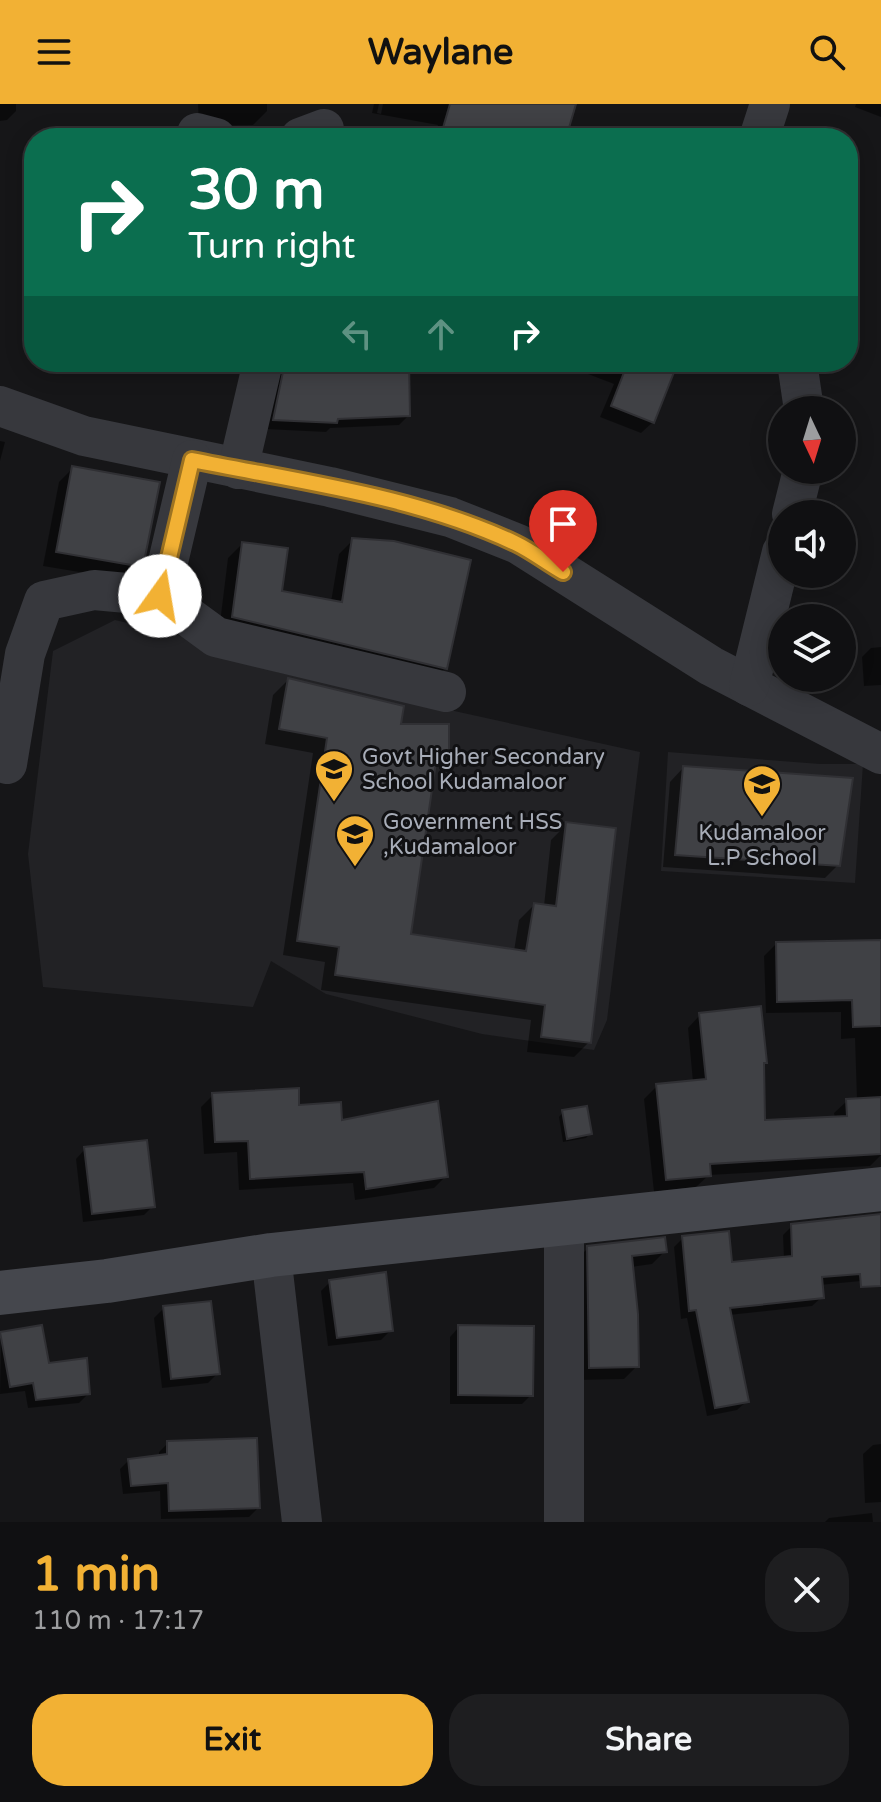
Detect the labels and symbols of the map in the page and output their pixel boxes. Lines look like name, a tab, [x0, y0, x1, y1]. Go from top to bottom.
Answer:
north arrow	[768, 396, 856, 484]
pin	[529, 490, 597, 572]
position arrow	[118, 554, 202, 638]
place label: Govt Higher Secondary School Kudamaloor	[362, 744, 605, 795]
school or university icon: Govt Higher Secondary School Kudamaloor	[313, 748, 355, 803]
school or university icon: Kudamaloor L.P School	[741, 763, 783, 818]
place label: Government HSS ,Kudamaloor	[383, 809, 562, 860]
school or university icon: Government HSS ,Kudamaloor	[334, 813, 376, 868]
place label: Kudamaloor L.P School	[698, 820, 826, 871]

